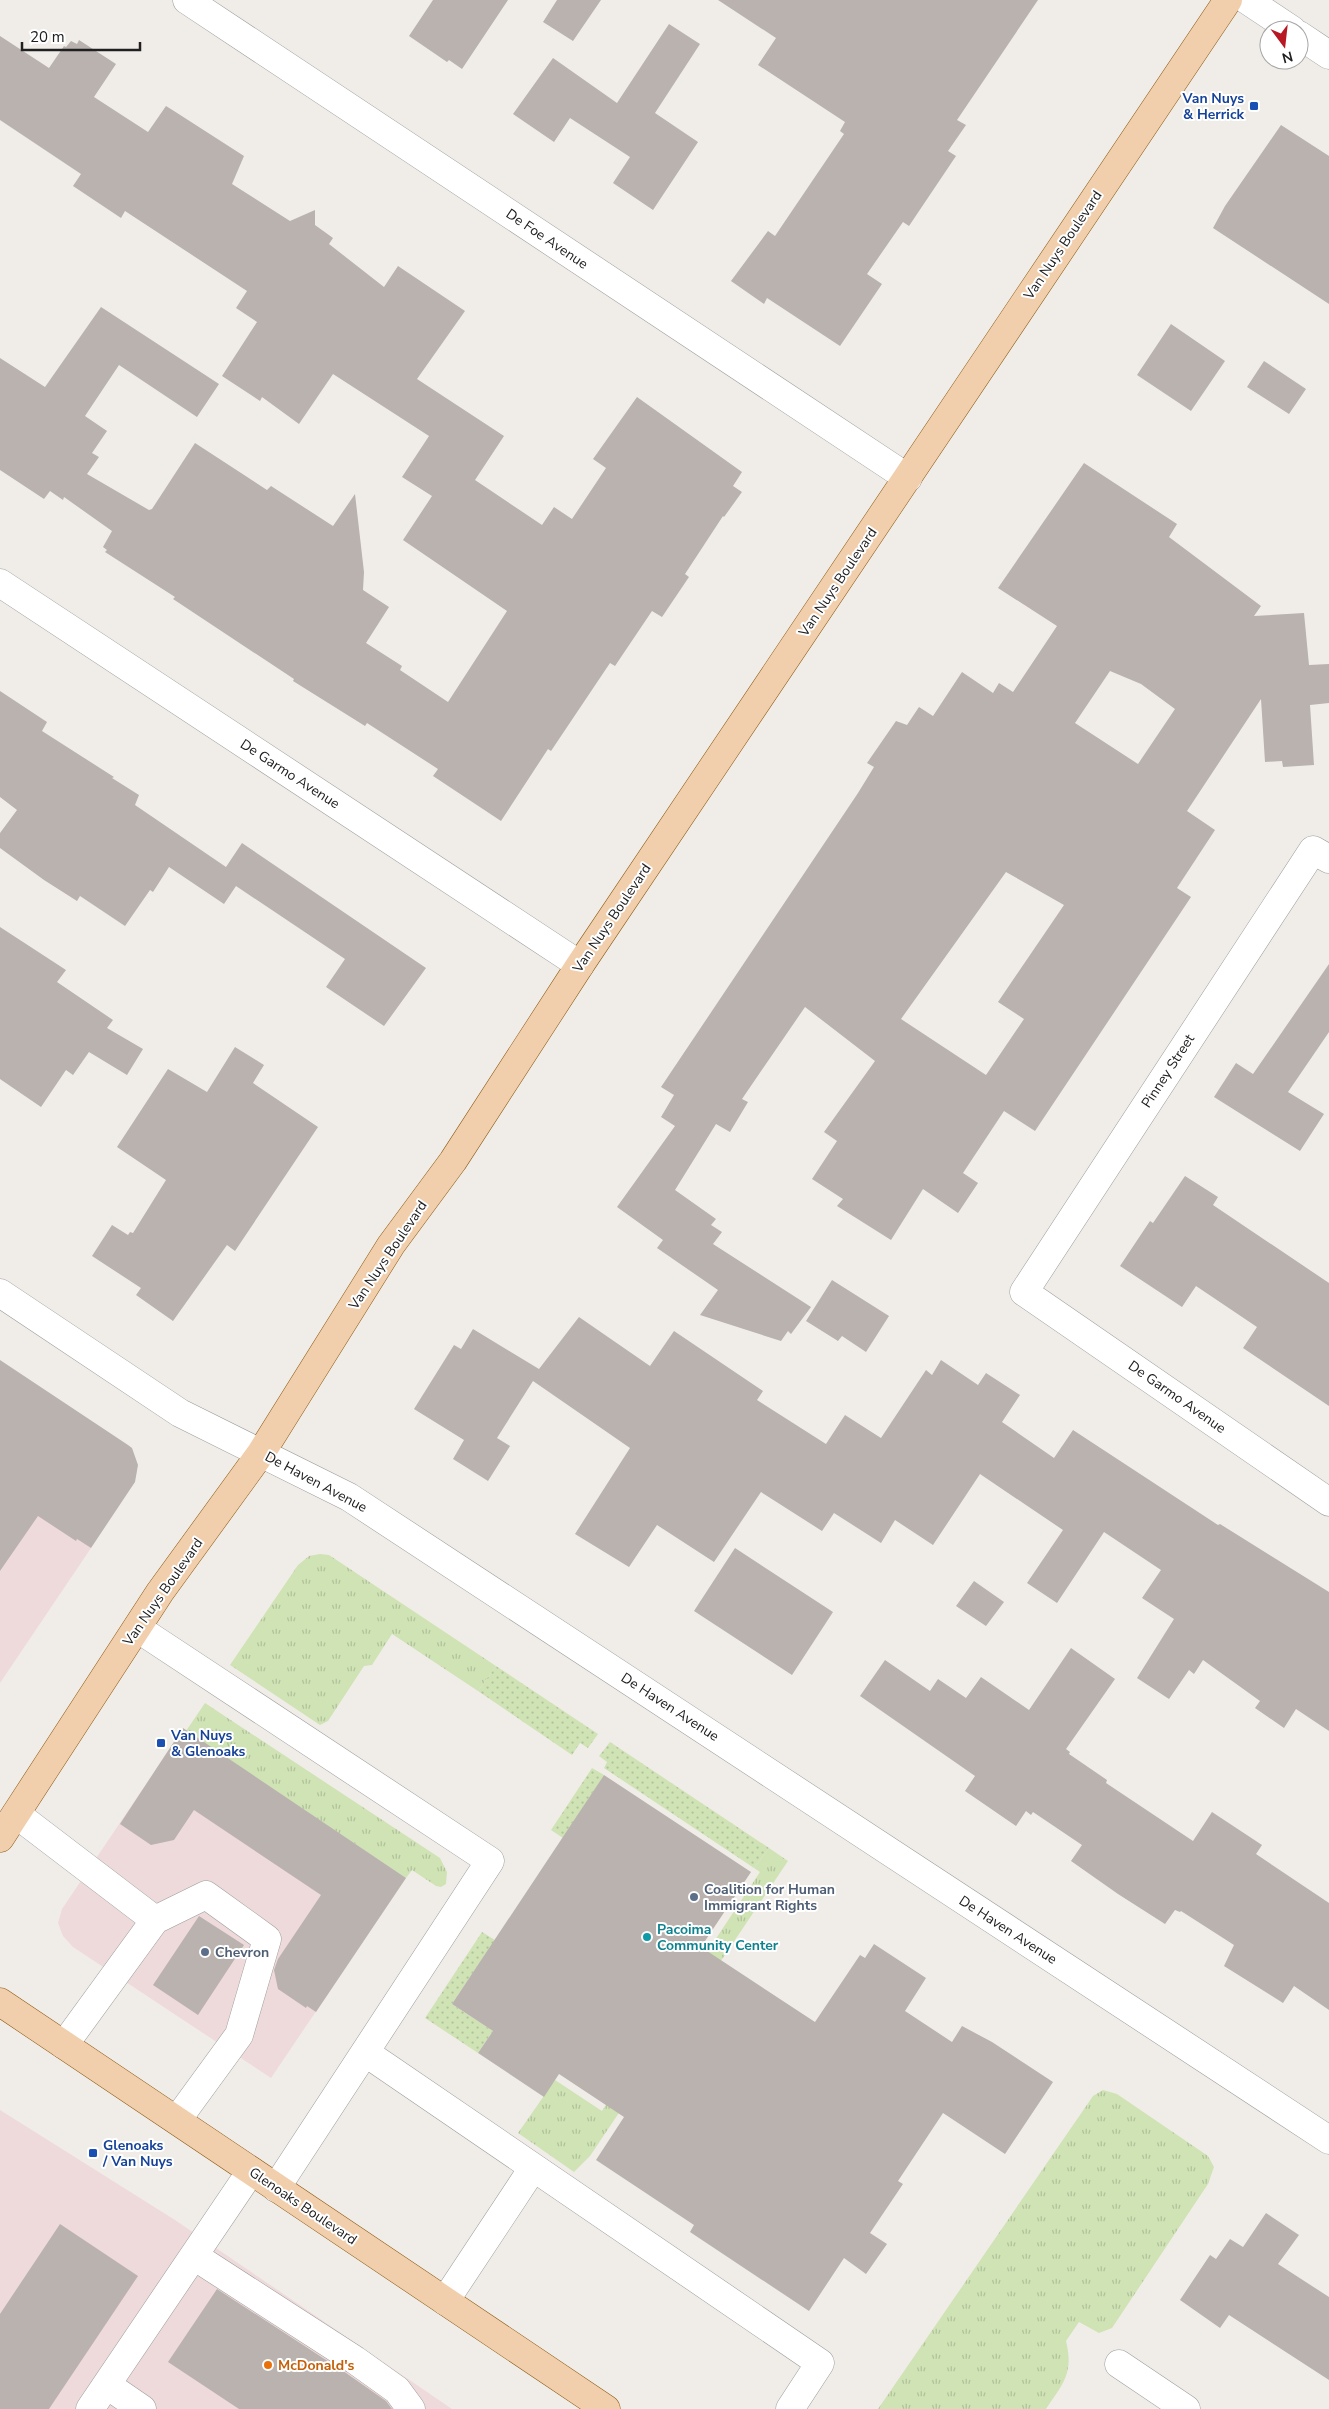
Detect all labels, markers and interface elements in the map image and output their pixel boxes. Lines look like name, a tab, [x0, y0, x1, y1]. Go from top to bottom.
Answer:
scale bar	[22, 20, 140, 52]
north arrow	[1259, 20, 1309, 70]
text: 20 m	[30, 27, 65, 47]
text: N	[1280, 47, 1295, 68]
place label: Van Nuys & Herrick	[1182, 89, 1244, 124]
marker: Van Nuys & Herrick	[1248, 100, 1260, 112]
street label: Van Nuys Boulevard	[1019, 187, 1107, 304]
street label: De Foe Avenue	[502, 204, 592, 274]
street label: Van Nuys Boulevard	[794, 524, 882, 641]
street label: De Garmo Avenue	[237, 735, 343, 813]
street label: Van Nuys Boulevard	[568, 860, 656, 977]
street label: Pinney Street	[1137, 1030, 1199, 1112]
street label: Van Nuys Boulevard	[344, 1197, 432, 1314]
street label: De Garmo Avenue	[1124, 1356, 1230, 1438]
street label: De Haven Avenue	[262, 1447, 370, 1517]
street label: Van Nuys Boulevard	[118, 1534, 207, 1651]
street label: De Haven Avenue	[617, 1668, 723, 1746]
place label: Van Nuys & Glenoaks	[170, 1726, 246, 1761]
marker: Van Nuys & Glenoaks	[155, 1737, 167, 1749]
place label: Coalition for Human Immigrant Rights	[704, 1880, 835, 1915]
marker: Coalition for Human Immigrant Rights	[688, 1891, 700, 1903]
street label: De Haven Avenue	[955, 1891, 1061, 1969]
place label: Pacoima Community Center	[657, 1920, 779, 1955]
marker: Pacoima Community Center	[641, 1931, 653, 1943]
place label: Chevron	[215, 1943, 269, 1962]
marker: Chevron	[199, 1946, 211, 1958]
place label: Glenoaks / Van Nuys	[102, 2136, 173, 2171]
marker: Glenoaks / Van Nuys	[87, 2147, 99, 2159]
street label: Glenoaks Boulevard	[245, 2163, 361, 2249]
place label: McDonald's	[278, 2356, 355, 2375]
marker: McDonald's	[262, 2359, 274, 2371]

